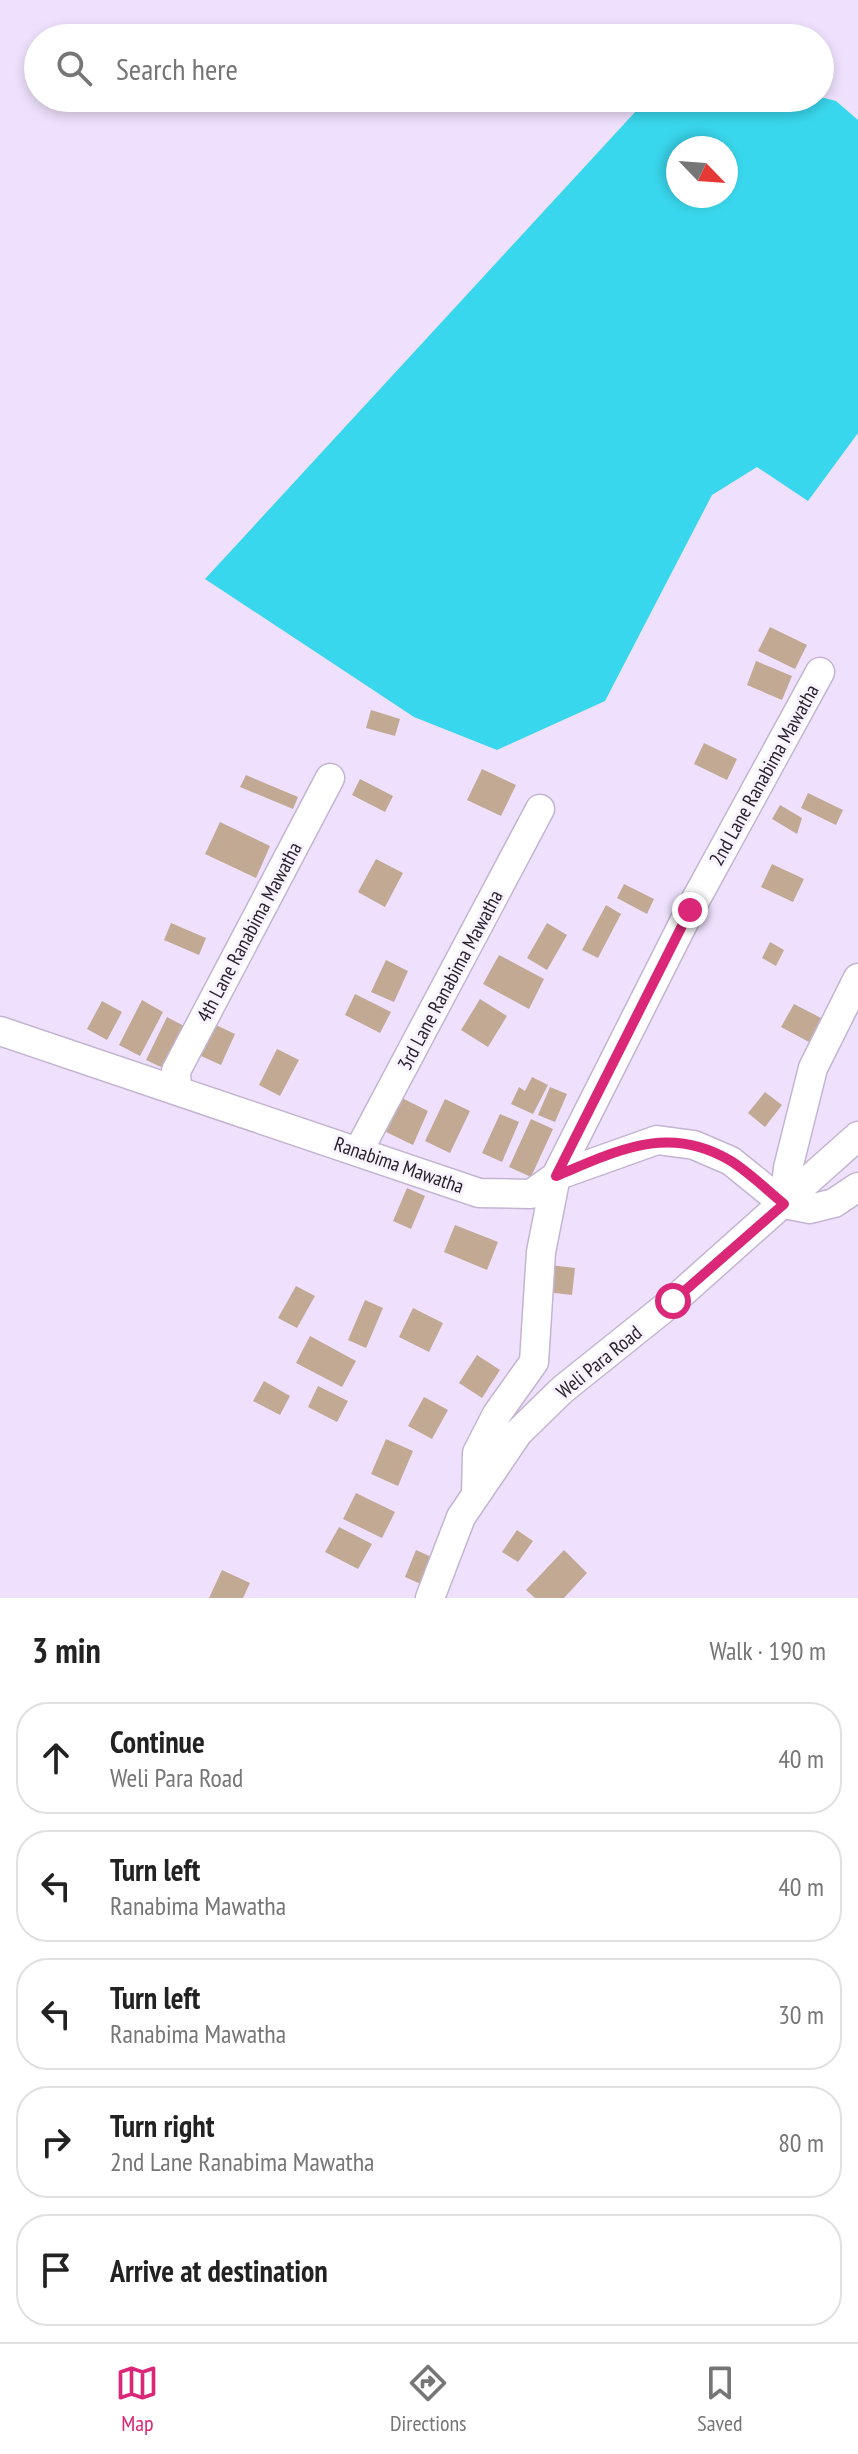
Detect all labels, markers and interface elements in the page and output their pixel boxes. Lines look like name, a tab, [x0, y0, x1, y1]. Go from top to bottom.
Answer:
search box	[24, 24, 834, 112]
icon: search	[52, 46, 96, 90]
text: Search here	[116, 49, 238, 88]
north arrow	[666, 136, 738, 208]
street label: 2nd Lane Ranabima Mawatha	[703, 680, 825, 870]
street label: 4th Lane Ranabima Mawatha	[190, 837, 308, 1027]
street label: 3rd Lane Ranabima Mawatha	[392, 886, 508, 1074]
route end	[672, 892, 708, 928]
street label: Ranabima Mawatha	[331, 1131, 467, 1199]
route start	[655, 1283, 691, 1319]
street label: Weli Para Road	[551, 1320, 647, 1404]
text: 3 min	[32, 1628, 101, 1672]
text: Walk · 190 m	[709, 1634, 826, 1667]
text: Continue	[110, 1722, 205, 1761]
icon: ahead	[34, 1736, 78, 1780]
text: 40 m	[778, 1742, 824, 1775]
text: Weli Para Road	[110, 1761, 243, 1794]
text: Turn left	[110, 1850, 200, 1889]
icon: left	[34, 1864, 78, 1908]
text: 40 m	[778, 1870, 824, 1903]
text: Ranabima Mawatha	[110, 1889, 286, 1922]
text: Turn left	[110, 1978, 200, 2017]
icon: left	[34, 1992, 78, 2036]
text: 30 m	[778, 1998, 824, 2031]
text: Ranabima Mawatha	[110, 2017, 286, 2050]
text: Turn right	[110, 2106, 214, 2145]
icon: right	[34, 2120, 78, 2164]
text: 80 m	[778, 2126, 824, 2159]
text: 2nd Lane Ranabima Mawatha	[110, 2145, 375, 2178]
icon: arrive	[34, 2248, 78, 2292]
text: Arrive at destination	[110, 2251, 328, 2290]
tab: Map	[115, 2361, 159, 2437]
tab: Directions	[390, 2361, 467, 2437]
tab: Saved	[697, 2361, 743, 2437]

